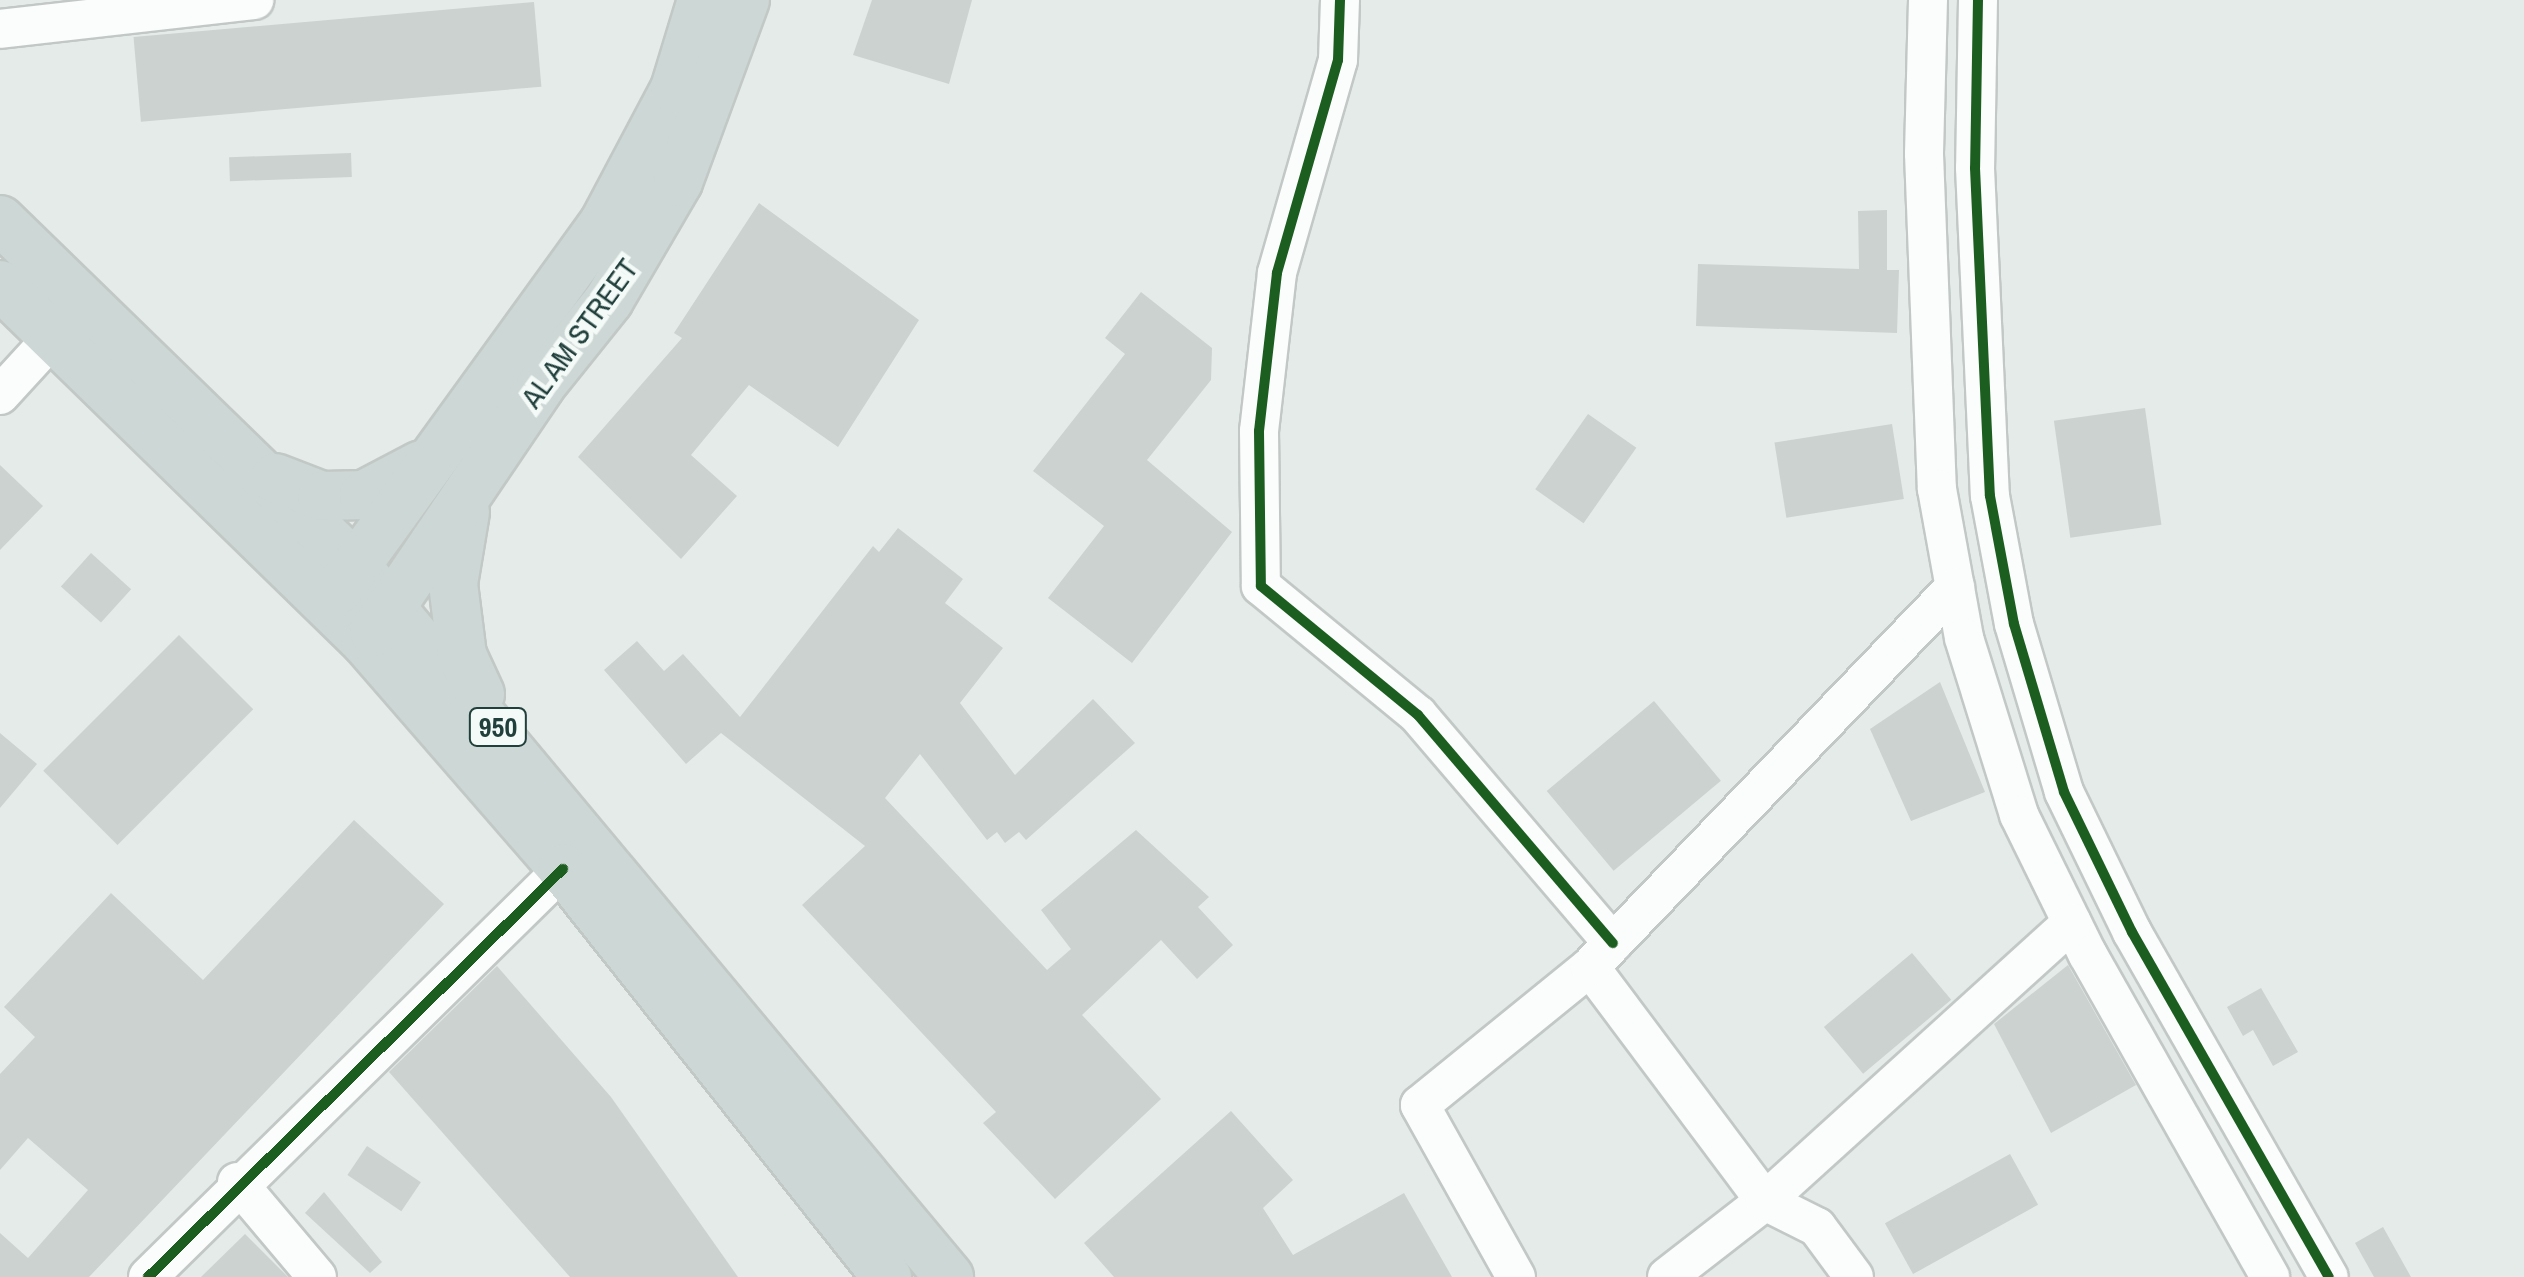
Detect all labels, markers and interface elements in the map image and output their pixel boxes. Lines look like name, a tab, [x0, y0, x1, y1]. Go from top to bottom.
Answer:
street label: AL AM STREET	[512, 251, 646, 415]
road number: 950	[468, 704, 528, 750]

